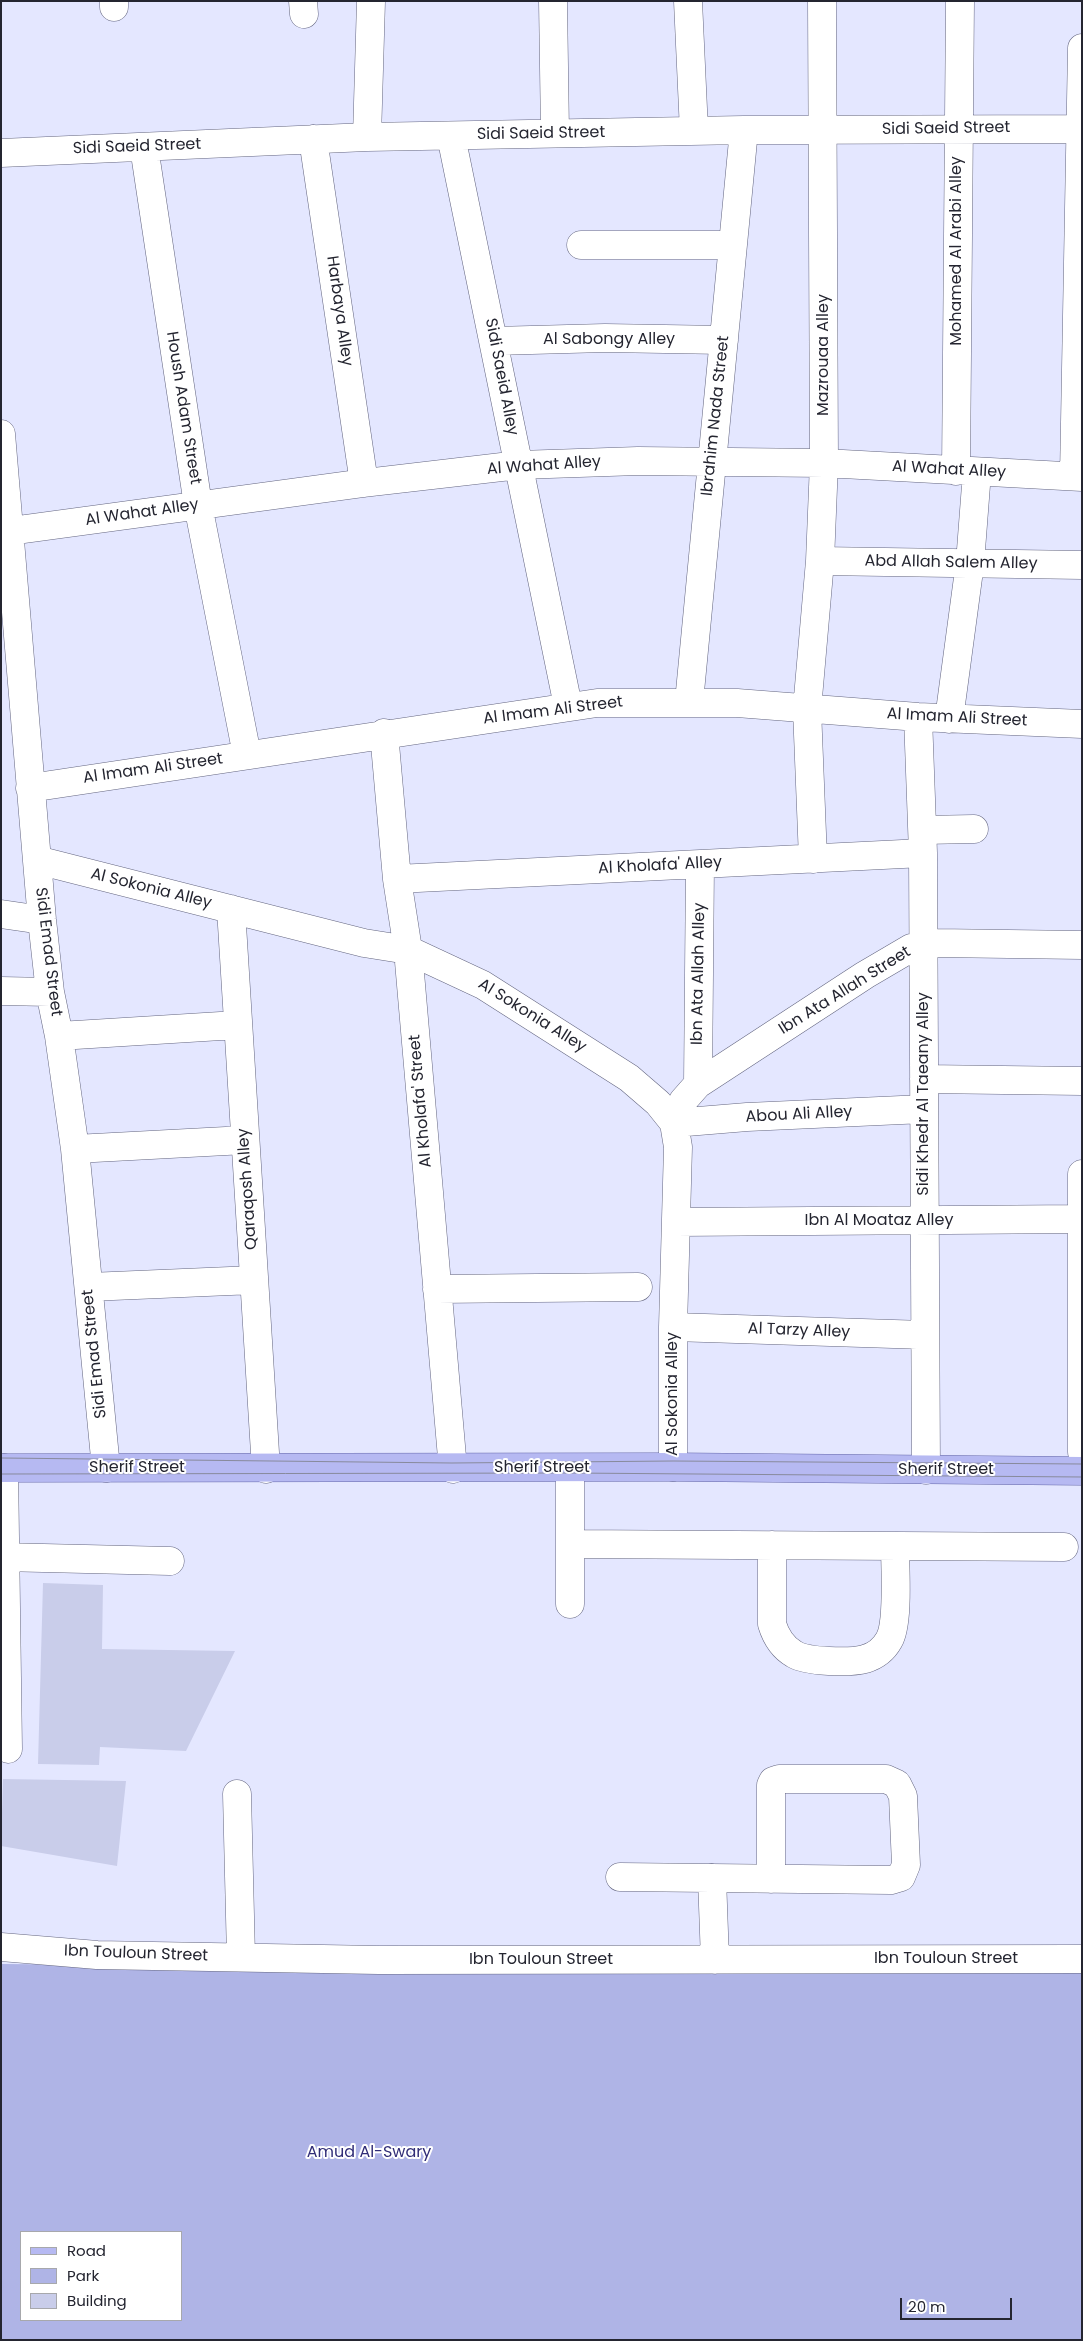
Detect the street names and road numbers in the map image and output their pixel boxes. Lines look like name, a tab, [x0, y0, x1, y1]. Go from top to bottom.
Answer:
street label: Sidi Saeid Street	[882, 118, 1010, 140]
street label: Sidi Saeid Street	[477, 123, 605, 145]
street label: Sidi Saeid Street	[73, 135, 201, 159]
street label: Mohamed Al Arabi Alley	[947, 156, 967, 346]
street label: Harbaya Alley	[322, 255, 356, 367]
street label: Mazrouaa Alley	[814, 294, 834, 416]
street label: Sidi Saeid Alley	[480, 317, 522, 437]
street label: Housh Adam Street	[161, 330, 205, 486]
street label: Al Sabongy Alley	[543, 330, 675, 350]
street label: Ibrahim Nada Street	[698, 335, 734, 497]
street label: Al Wahat Alley	[486, 452, 602, 480]
street label: Al Wahat Alley	[891, 457, 1007, 483]
street label: Al Wahat Alley	[84, 496, 200, 530]
street label: Abd Allah Salem Alley	[864, 552, 1038, 574]
street label: Al Imam Ali Street	[482, 693, 624, 729]
street label: Al Imam Ali Street	[886, 705, 1028, 731]
street label: Al Imam Ali Street	[82, 750, 224, 788]
street label: Al Kholafa' Alley	[597, 853, 723, 879]
street label: Al Sokonia Alley	[89, 865, 213, 913]
street label: Sidi Emad Street	[31, 886, 65, 1018]
street label: Ibn Ata Allah Alley	[688, 903, 710, 1045]
street label: Ibn Ata Allah Street	[776, 943, 914, 1039]
street label: Al Sokonia Alley	[474, 975, 590, 1057]
street label: Sidi Khedr Al Taeany Alley	[914, 992, 934, 1196]
street label: Al Kholafa' Street	[406, 1034, 436, 1168]
street label: Abou Ali Alley	[745, 1103, 853, 1127]
street label: Qaraqosh Alley	[234, 1128, 262, 1250]
street label: Ibn Al Moataz Alley	[805, 1211, 953, 1231]
street label: Sidi Emad Street	[79, 1288, 111, 1420]
street label: Al Tarzy Alley	[747, 1320, 851, 1342]
street label: Al Sokonia Alley	[663, 1332, 683, 1456]
street label: Sherif Street	[89, 1458, 185, 1478]
street label: Sherif Street	[494, 1458, 590, 1478]
street label: Sherif Street	[898, 1460, 994, 1480]
street label: Ibn Touloun Street	[64, 1942, 208, 1966]
street label: Ibn Touloun Street	[874, 1949, 1018, 1969]
street label: Ibn Touloun Street	[469, 1950, 613, 1970]

